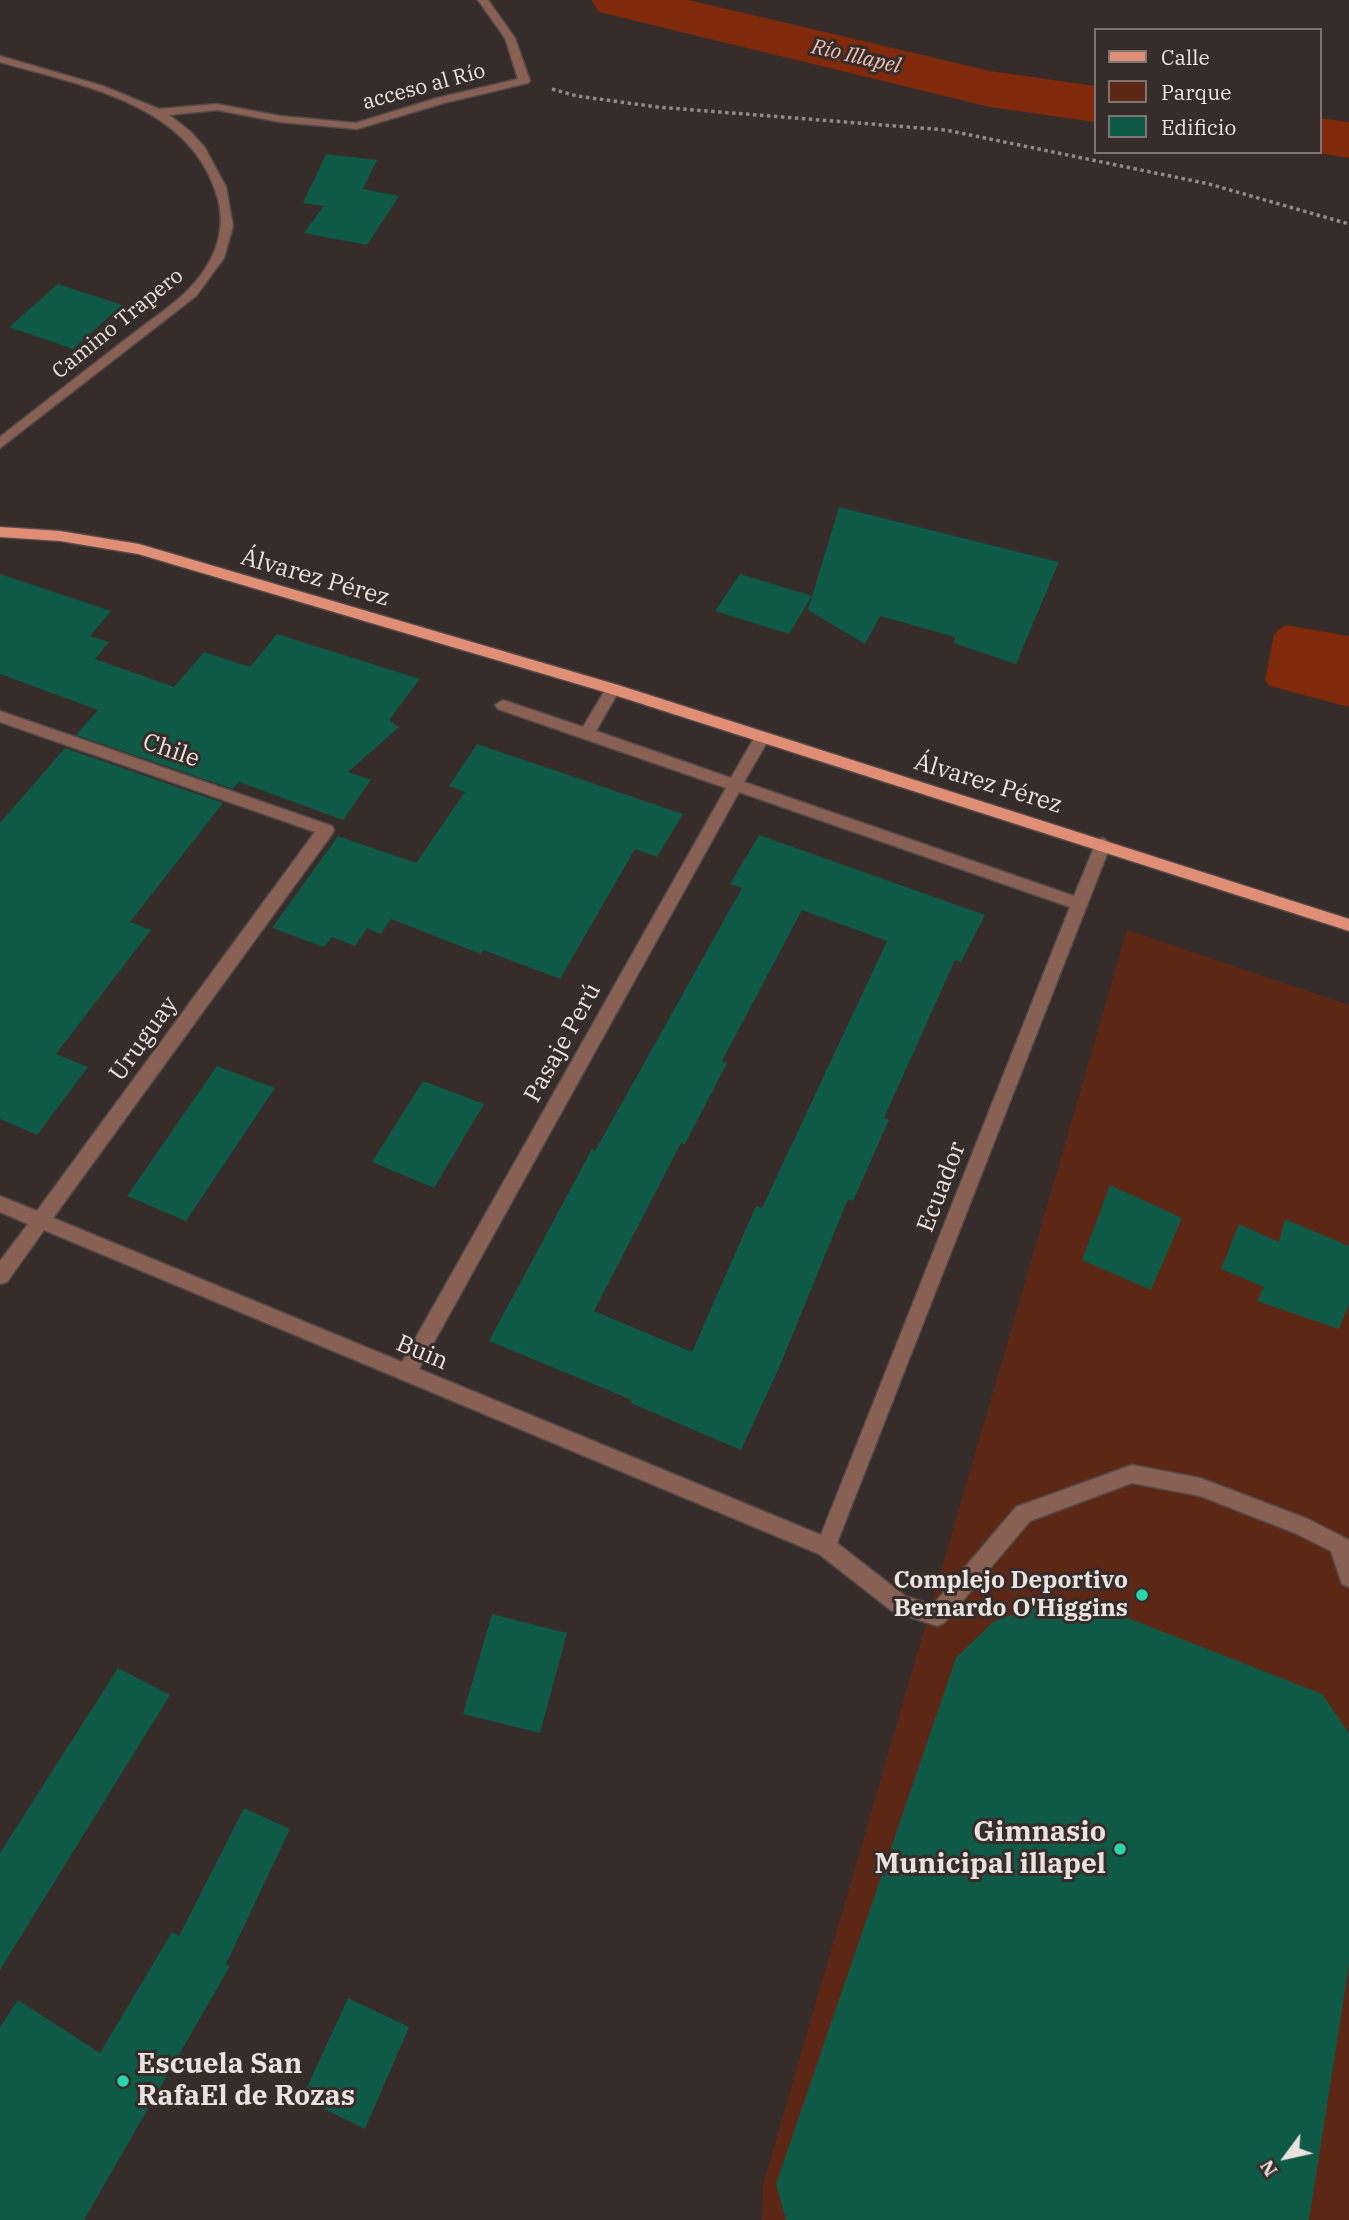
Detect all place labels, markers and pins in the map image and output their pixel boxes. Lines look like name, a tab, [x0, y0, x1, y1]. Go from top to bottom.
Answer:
place label: Complejo Deportivo Bernardo O'Higgins	[894, 1567, 1128, 1623]
marker: Complejo Deportivo Bernardo O'Higgins	[1134, 1587, 1150, 1603]
place label: Gimnasio Municipal illapel	[874, 1816, 1106, 1882]
marker: Gimnasio Municipal illapel	[1112, 1841, 1128, 1857]
place label: Escuela San RafaEl de Rozas	[137, 2048, 355, 2114]
marker: Escuela San RafaEl de Rozas	[115, 2073, 131, 2089]

